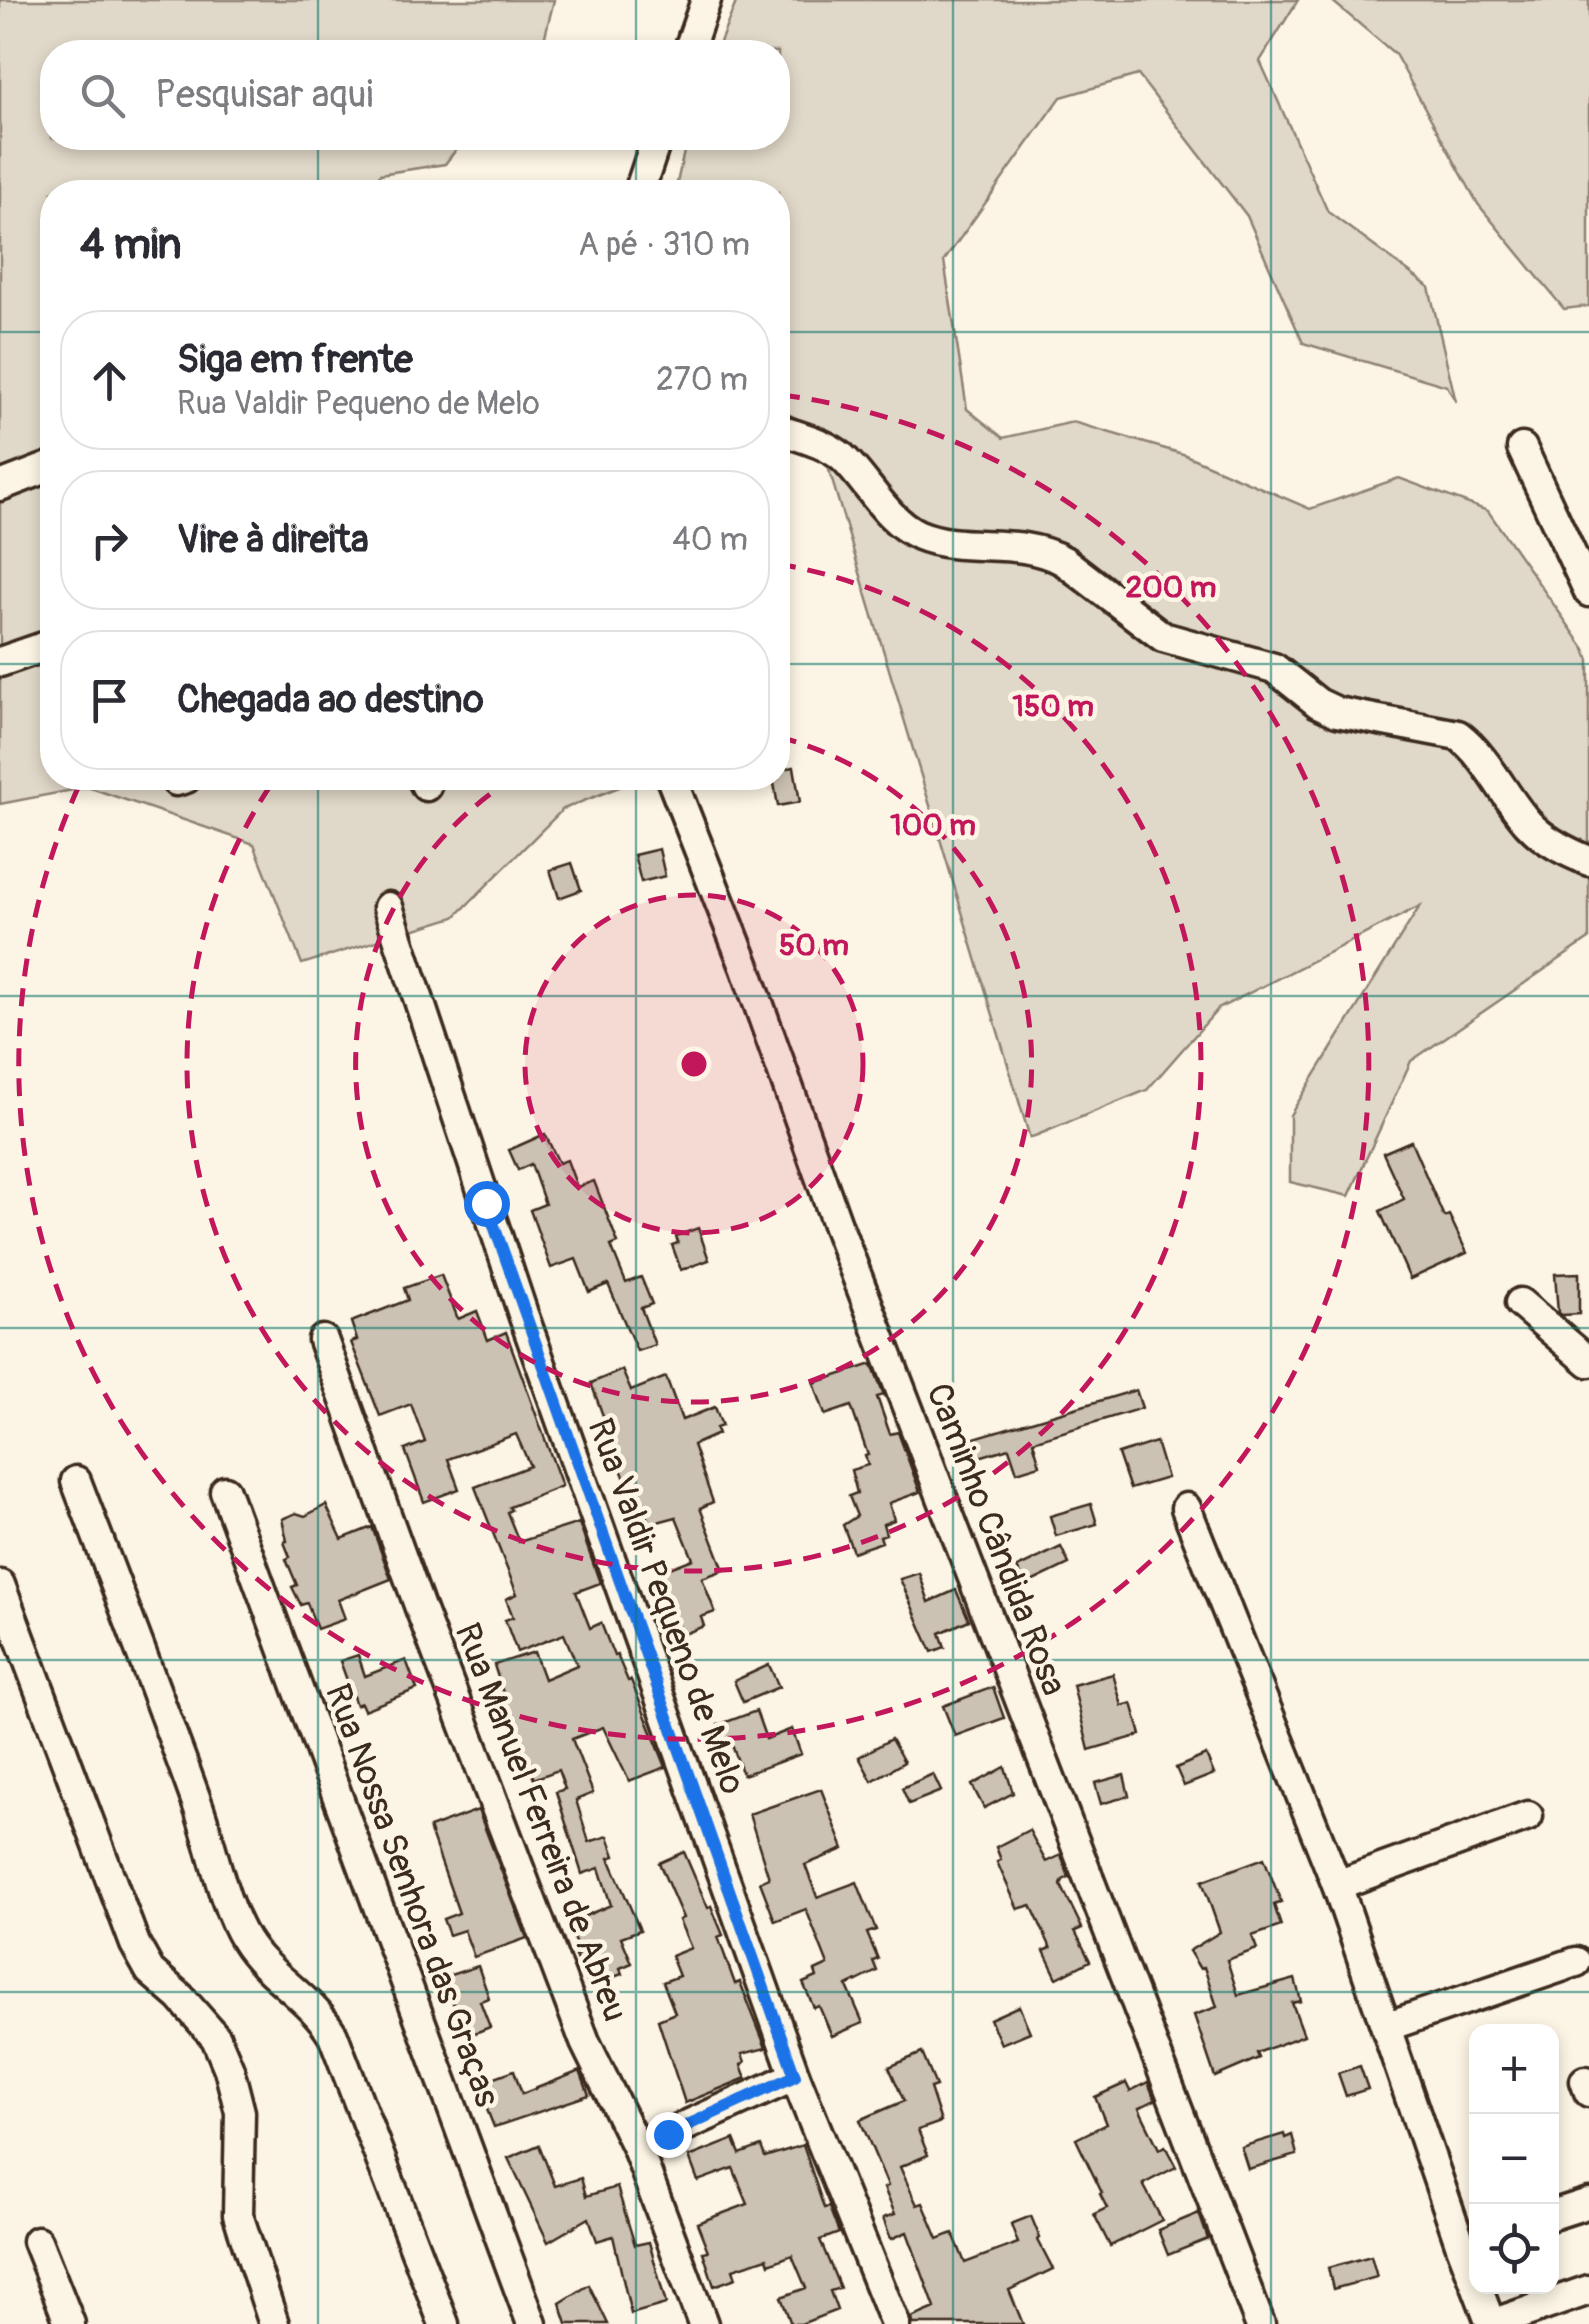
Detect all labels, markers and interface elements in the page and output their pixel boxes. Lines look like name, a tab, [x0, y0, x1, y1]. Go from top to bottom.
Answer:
search box	[40, 40, 790, 150]
icon: search	[75, 68, 130, 123]
text: Pesquisar aqui	[155, 71, 373, 119]
text: 4 min	[80, 219, 182, 271]
text: A pé · 310 m	[578, 225, 750, 265]
text: Siga em frente	[177, 336, 413, 384]
icon: ahead	[82, 353, 137, 408]
text: 270 m	[656, 360, 748, 400]
text: Rua Valdir Pequeno de Melo	[177, 384, 540, 424]
icon: right	[82, 513, 137, 568]
text: Vire à direita	[177, 516, 369, 564]
text: 40 m	[672, 520, 748, 560]
text: 200 m	[1126, 569, 1216, 606]
icon: arrive	[82, 673, 137, 728]
text: Chegada ao destino	[177, 676, 484, 724]
text: 150 m	[1012, 688, 1094, 725]
text: 100 m	[890, 807, 976, 844]
text: 50 m	[779, 927, 849, 964]
centre of rings	[676, 1046, 712, 1082]
route start	[464, 1181, 510, 1227]
street label: Caminho Cândida Rosa	[916, 1377, 1076, 1702]
street label: Rua Valdir Pequeno de Melo	[578, 1412, 755, 1800]
street label: Rua Manuel Ferreira de Abreu	[445, 1617, 637, 2028]
street label: Rua Nossa Senhora das Graças	[315, 1678, 509, 2113]
map controls	[1469, 2024, 1559, 2294]
button: +	[1469, 2024, 1559, 2114]
route end	[646, 2112, 692, 2158]
button: −	[1469, 2114, 1559, 2204]
button: locate	[1469, 2204, 1559, 2294]

